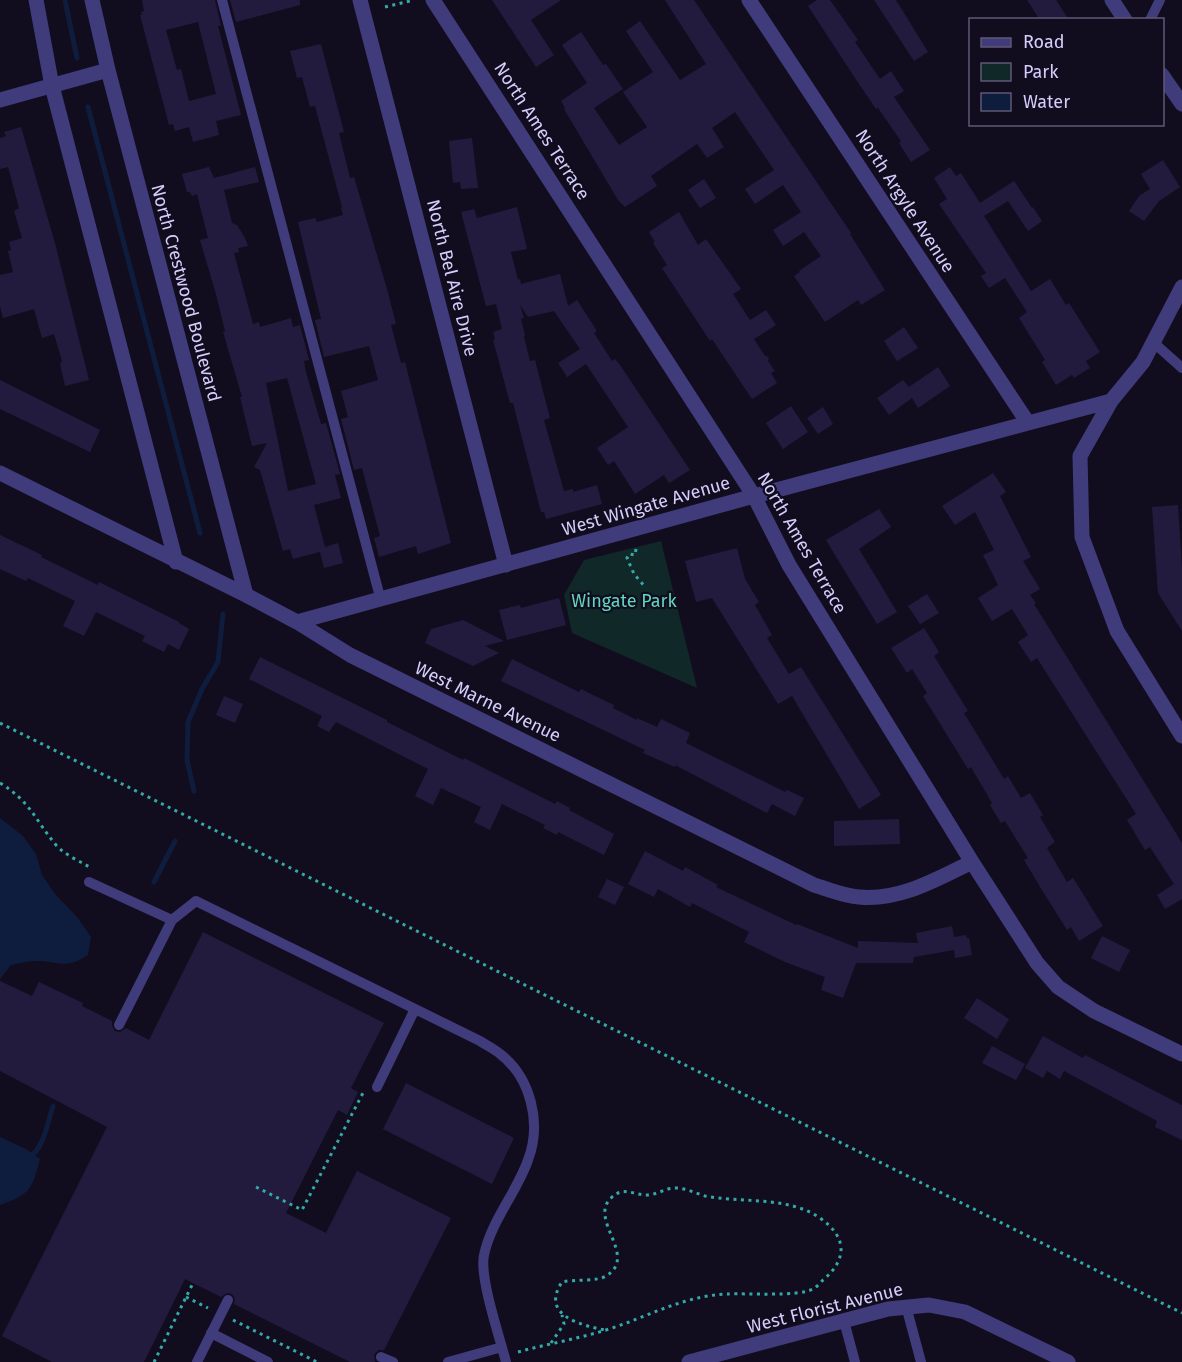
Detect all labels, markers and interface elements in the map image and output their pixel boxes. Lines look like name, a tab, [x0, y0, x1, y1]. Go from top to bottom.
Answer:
legend	[969, 18, 1164, 126]
text: Road	[1023, 31, 1065, 53]
street label: North Ames Terrace	[489, 58, 595, 204]
text: Park	[1023, 61, 1059, 83]
text: Water	[1023, 91, 1070, 113]
street label: North Argyle Avenue	[850, 125, 960, 277]
street label: North Crestwood Boulevard	[146, 182, 226, 404]
street label: North Bel Aire Drive	[422, 197, 482, 359]
street label: North Ames Terrace	[753, 468, 851, 618]
street label: West Wingate Avenue	[559, 471, 733, 541]
park label: Wingate Park	[571, 590, 678, 612]
street label: West Marne Avenue	[411, 657, 565, 747]
street label: West Florist Avenue	[745, 1278, 905, 1338]

